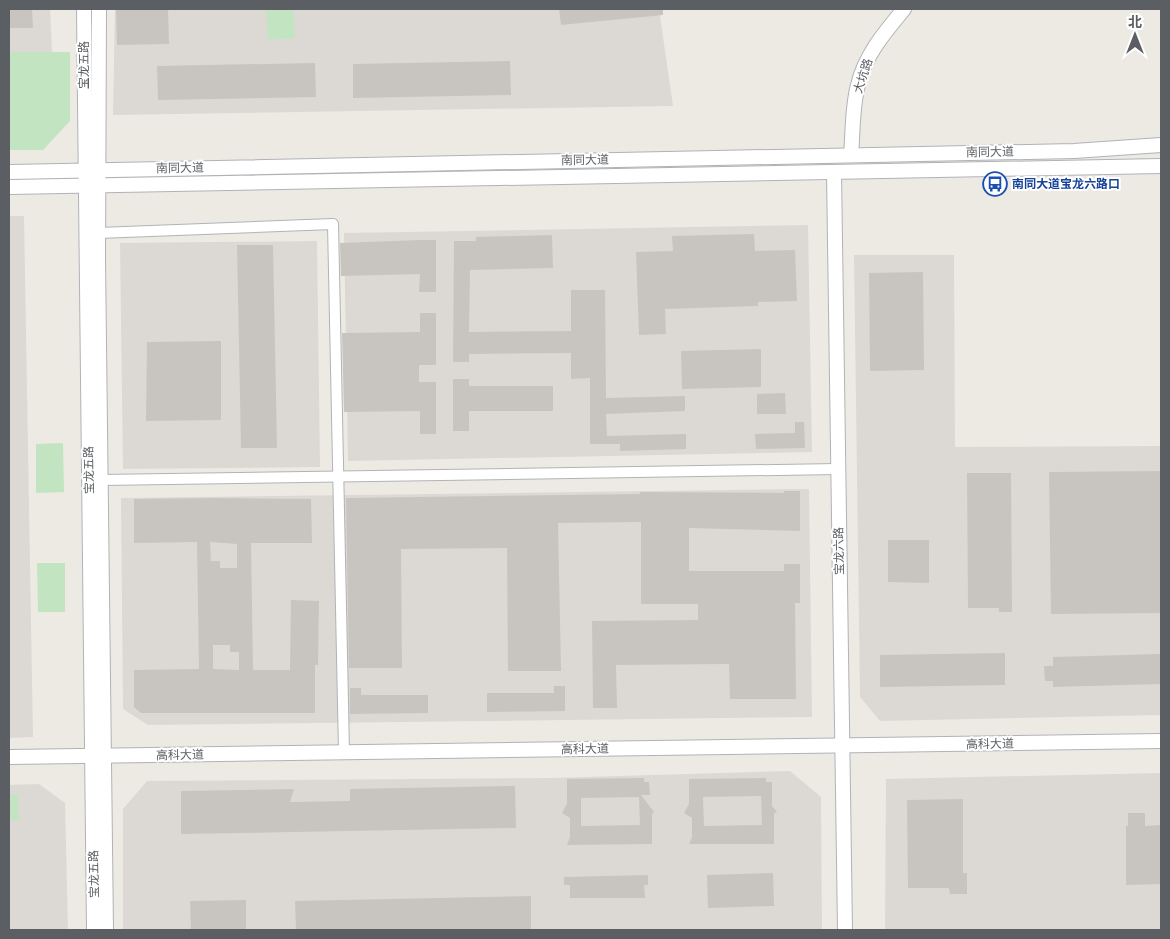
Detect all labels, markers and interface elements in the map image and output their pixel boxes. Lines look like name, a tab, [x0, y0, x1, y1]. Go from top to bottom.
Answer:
north arrow	[1110, 10, 1160, 60]
text: 北	[1128, 14, 1142, 31]
street label: 宝龙五路	[77, 41, 91, 89]
street label: 大坑路	[851, 57, 875, 95]
street label: 南同大道	[966, 145, 1014, 159]
street label: 南同大道	[561, 153, 609, 167]
street label: 南同大道	[156, 161, 204, 175]
bus stop icon: 南同大道宝龙六路口	[982, 171, 1008, 197]
place label: 南同大道宝龙六路口	[1012, 177, 1120, 191]
street label: 宝龙五路	[82, 446, 96, 494]
street label: 宝龙六路	[832, 527, 846, 575]
street label: 高科大道	[966, 737, 1014, 751]
street label: 高科大道	[561, 742, 609, 756]
street label: 高科大道	[156, 748, 204, 762]
street label: 宝龙五路	[87, 850, 101, 898]

